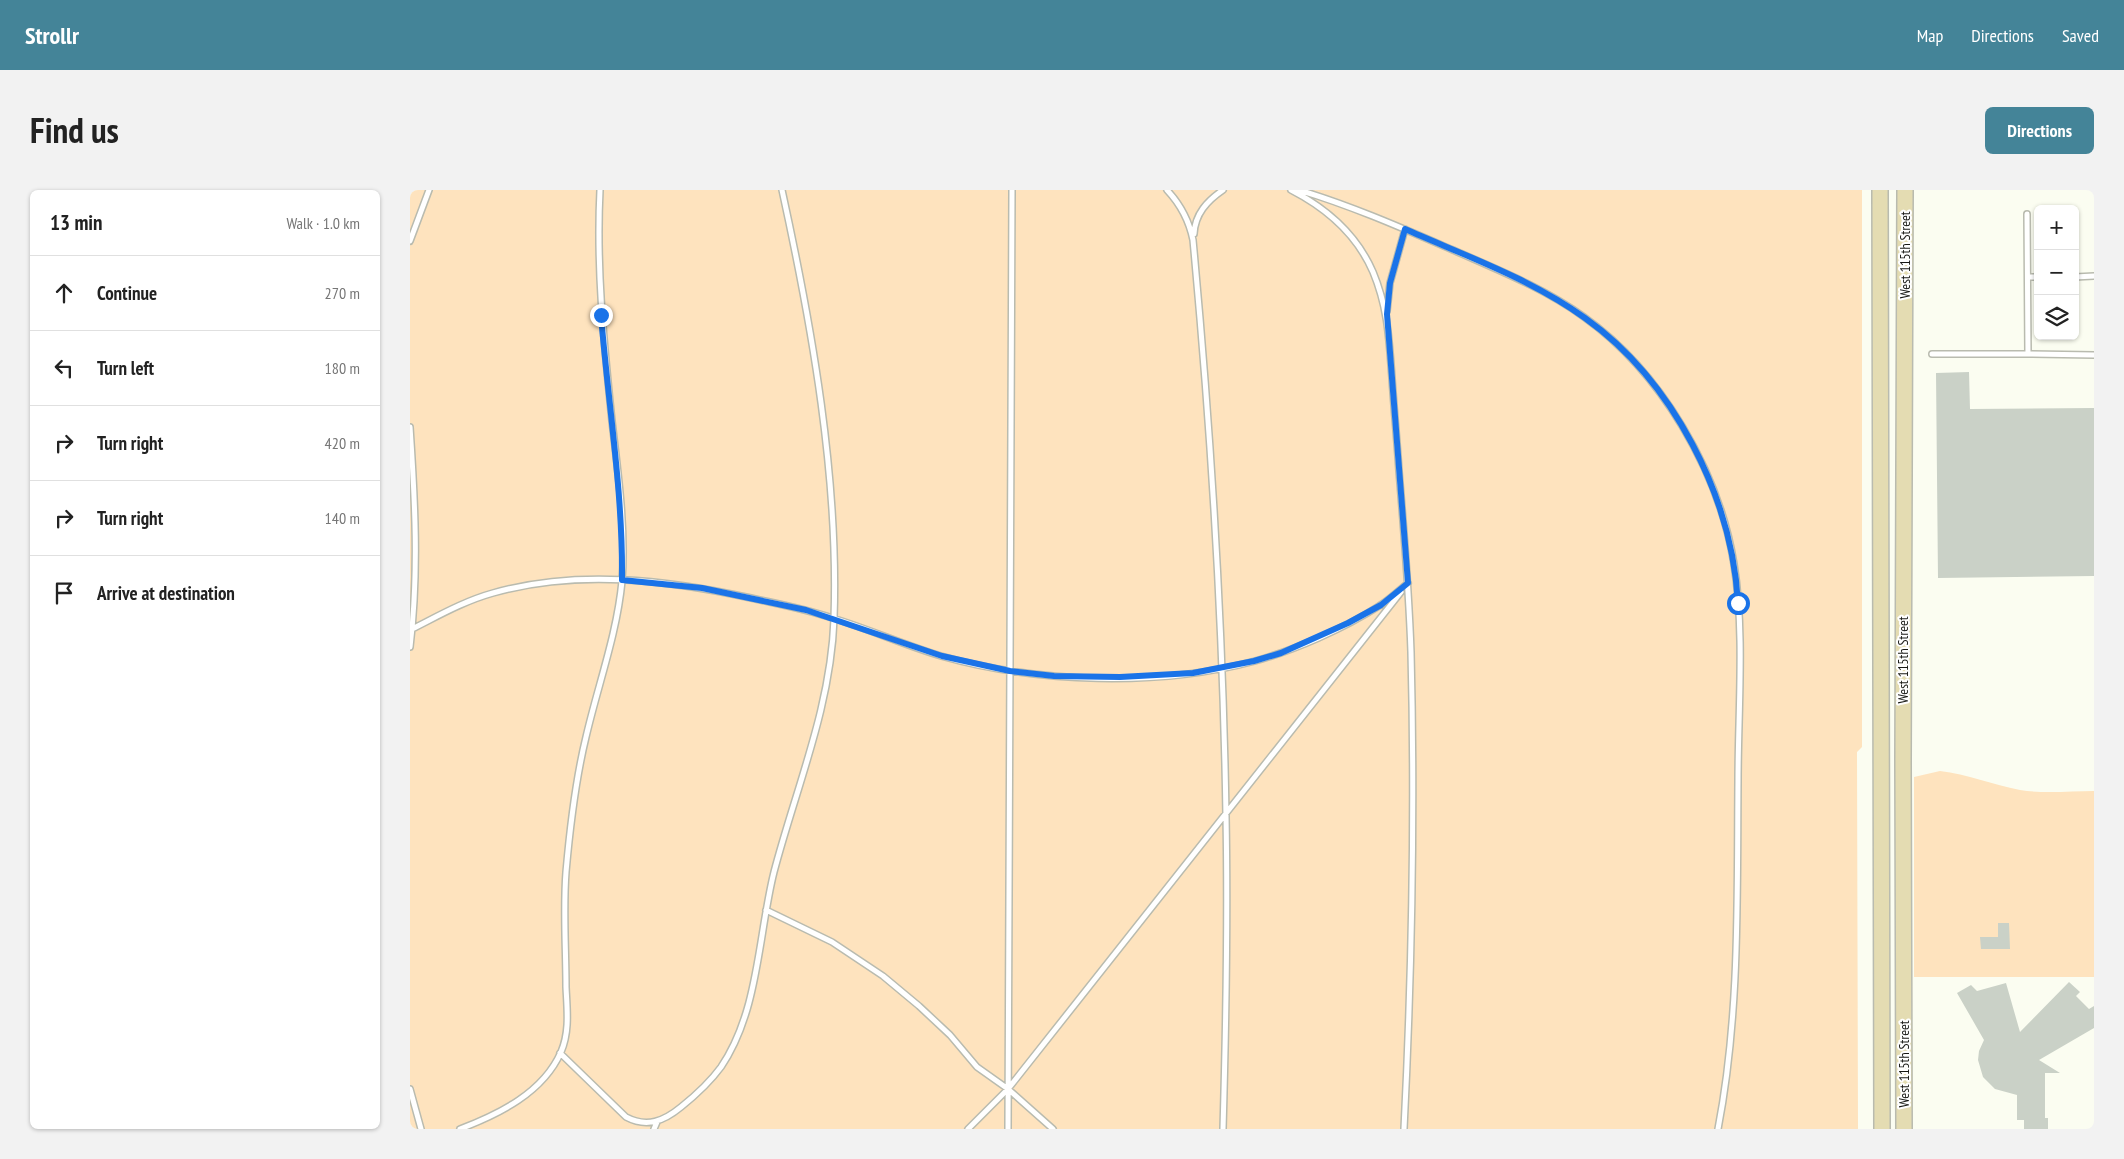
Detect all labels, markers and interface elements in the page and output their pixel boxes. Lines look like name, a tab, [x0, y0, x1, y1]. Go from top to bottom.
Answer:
text: Strollr	[25, 20, 79, 51]
text: Map	[1917, 24, 1943, 47]
text: Directions	[1971, 24, 2034, 47]
text: Saved	[2062, 24, 2099, 47]
text: Find us	[30, 107, 119, 153]
button: Directions	[1985, 107, 2094, 154]
map controls	[2034, 205, 2079, 340]
button: +	[2034, 205, 2079, 250]
text: 13 min	[50, 209, 102, 236]
street label: West 115th Street	[1896, 211, 1914, 299]
text: Walk · 1.0 km	[286, 213, 360, 233]
button: −	[2034, 250, 2079, 295]
icon: ahead	[50, 279, 78, 307]
text: Continue	[97, 281, 157, 305]
text: 270 m	[325, 283, 360, 303]
button: layers	[2034, 295, 2079, 340]
route end	[590, 304, 613, 327]
icon: left	[50, 354, 78, 382]
text: Turn left	[97, 356, 154, 380]
text: 180 m	[325, 358, 360, 378]
icon: right	[50, 429, 78, 457]
text: Turn right	[97, 431, 163, 455]
text: 420 m	[325, 433, 360, 453]
icon: right	[50, 504, 78, 532]
text: Turn right	[97, 506, 163, 530]
text: 140 m	[325, 508, 360, 528]
icon: arrive	[50, 579, 78, 607]
text: Arrive at destination	[97, 581, 235, 605]
route start	[1727, 592, 1750, 615]
street label: West 115th Street	[1894, 616, 1912, 704]
street label: West 115th Street	[1895, 1020, 1913, 1108]

